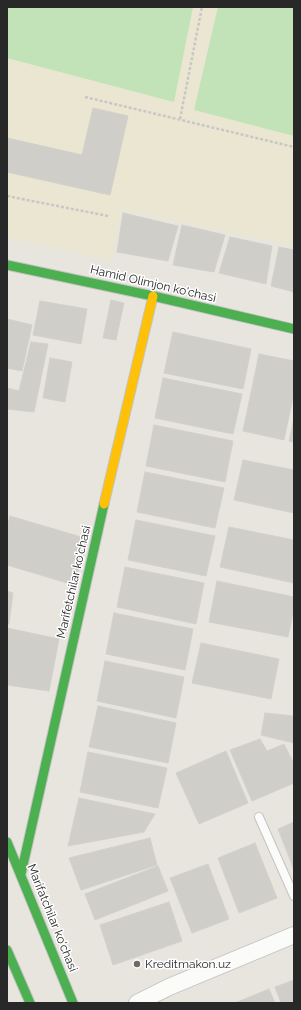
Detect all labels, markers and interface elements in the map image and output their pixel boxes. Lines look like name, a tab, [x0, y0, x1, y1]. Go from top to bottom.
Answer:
street label: Hamid Olimjon ko'chasi	[89, 262, 217, 306]
street label: Marifetchilar ko'chasi	[54, 524, 94, 640]
street label: Marifatchilar ko'chasi	[24, 862, 80, 974]
place label: Kreditmakon.uz	[145, 957, 231, 971]
marker: Kreditmakon.uz	[132, 959, 142, 969]

